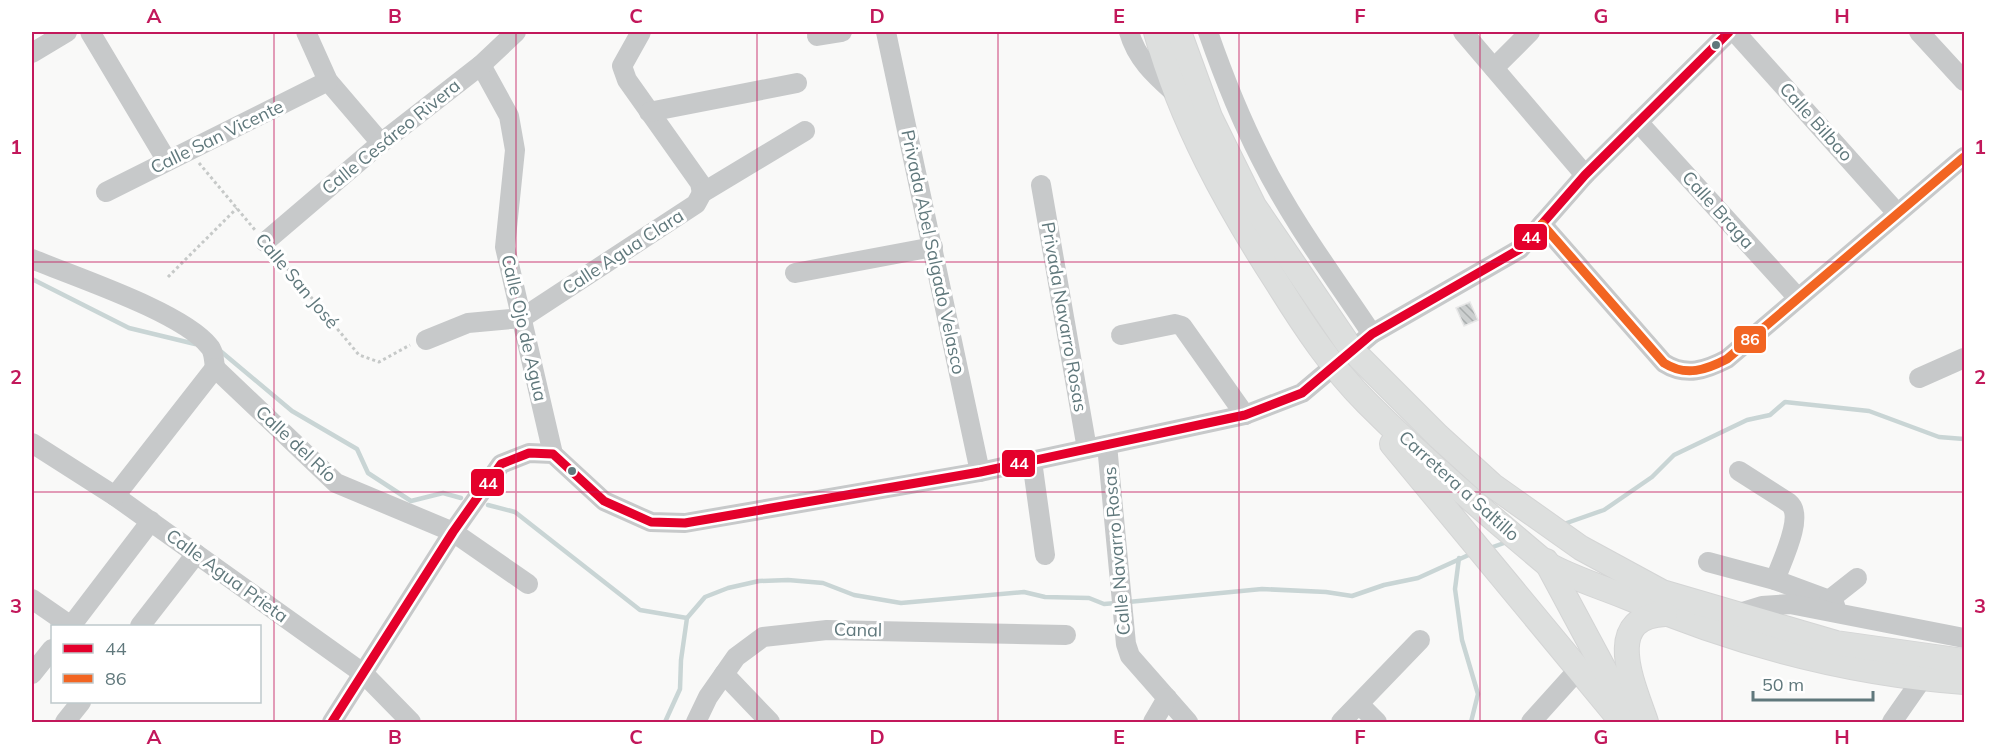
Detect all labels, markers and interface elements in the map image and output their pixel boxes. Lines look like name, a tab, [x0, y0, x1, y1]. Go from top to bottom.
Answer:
text: A	[147, 3, 162, 28]
text: B	[388, 3, 402, 28]
text: C	[629, 3, 643, 28]
text: D	[869, 3, 885, 28]
text: E	[1113, 3, 1125, 28]
text: F	[1354, 3, 1366, 28]
text: G	[1594, 3, 1608, 28]
text: H	[1834, 3, 1850, 28]
unlabelled marker	[1710, 39, 1722, 51]
street label: Calle Cesáreo Rivera	[317, 74, 465, 200]
street label: Calle Bilbao	[1775, 77, 1858, 166]
street label: Calle San Vicente	[147, 94, 287, 179]
street label: Privada Abel Salgado Velasco	[896, 127, 971, 376]
text: 1	[10, 134, 22, 159]
text: 1	[1974, 134, 1986, 159]
street label: Calle Braga	[1677, 166, 1759, 253]
street label: Calle Agua Clara	[558, 204, 688, 299]
street label: Privada Navarro Rosas	[1036, 220, 1093, 414]
line badge: 44	[1513, 223, 1548, 251]
text: 44	[1521, 227, 1541, 247]
street label: Calle San José	[251, 228, 344, 333]
street label: Calle Ojo de Agua	[496, 252, 553, 403]
line badge: 86	[1733, 325, 1767, 354]
text: 86	[1740, 329, 1760, 349]
text: 2	[10, 364, 22, 389]
text: 2	[1974, 364, 1986, 389]
street label: Calle del Río	[251, 400, 342, 487]
street label: Carretera a Saltillo	[1394, 425, 1525, 546]
line badge: 44	[1001, 449, 1036, 478]
text: 44	[1009, 453, 1029, 473]
unlabelled marker	[566, 465, 578, 477]
street label: Calle Navarro Rosas	[1098, 466, 1135, 636]
line badge: 44	[470, 468, 505, 497]
text: 44	[478, 473, 498, 493]
street label: Calle Agua Prieta	[162, 524, 293, 628]
text: 3	[10, 593, 22, 618]
text: 3	[1974, 593, 1986, 618]
street label: Canal	[834, 618, 882, 641]
legend	[51, 625, 261, 703]
text: 44	[105, 637, 127, 660]
scale bar	[1753, 664, 1873, 702]
text: 86	[105, 667, 127, 690]
text: 50 m	[1762, 673, 1804, 696]
text: A	[147, 724, 162, 749]
text: B	[388, 724, 402, 749]
text: C	[629, 724, 643, 749]
text: D	[869, 724, 885, 749]
text: E	[1113, 724, 1125, 749]
text: F	[1354, 724, 1366, 749]
text: G	[1594, 724, 1608, 749]
text: H	[1834, 724, 1850, 749]

